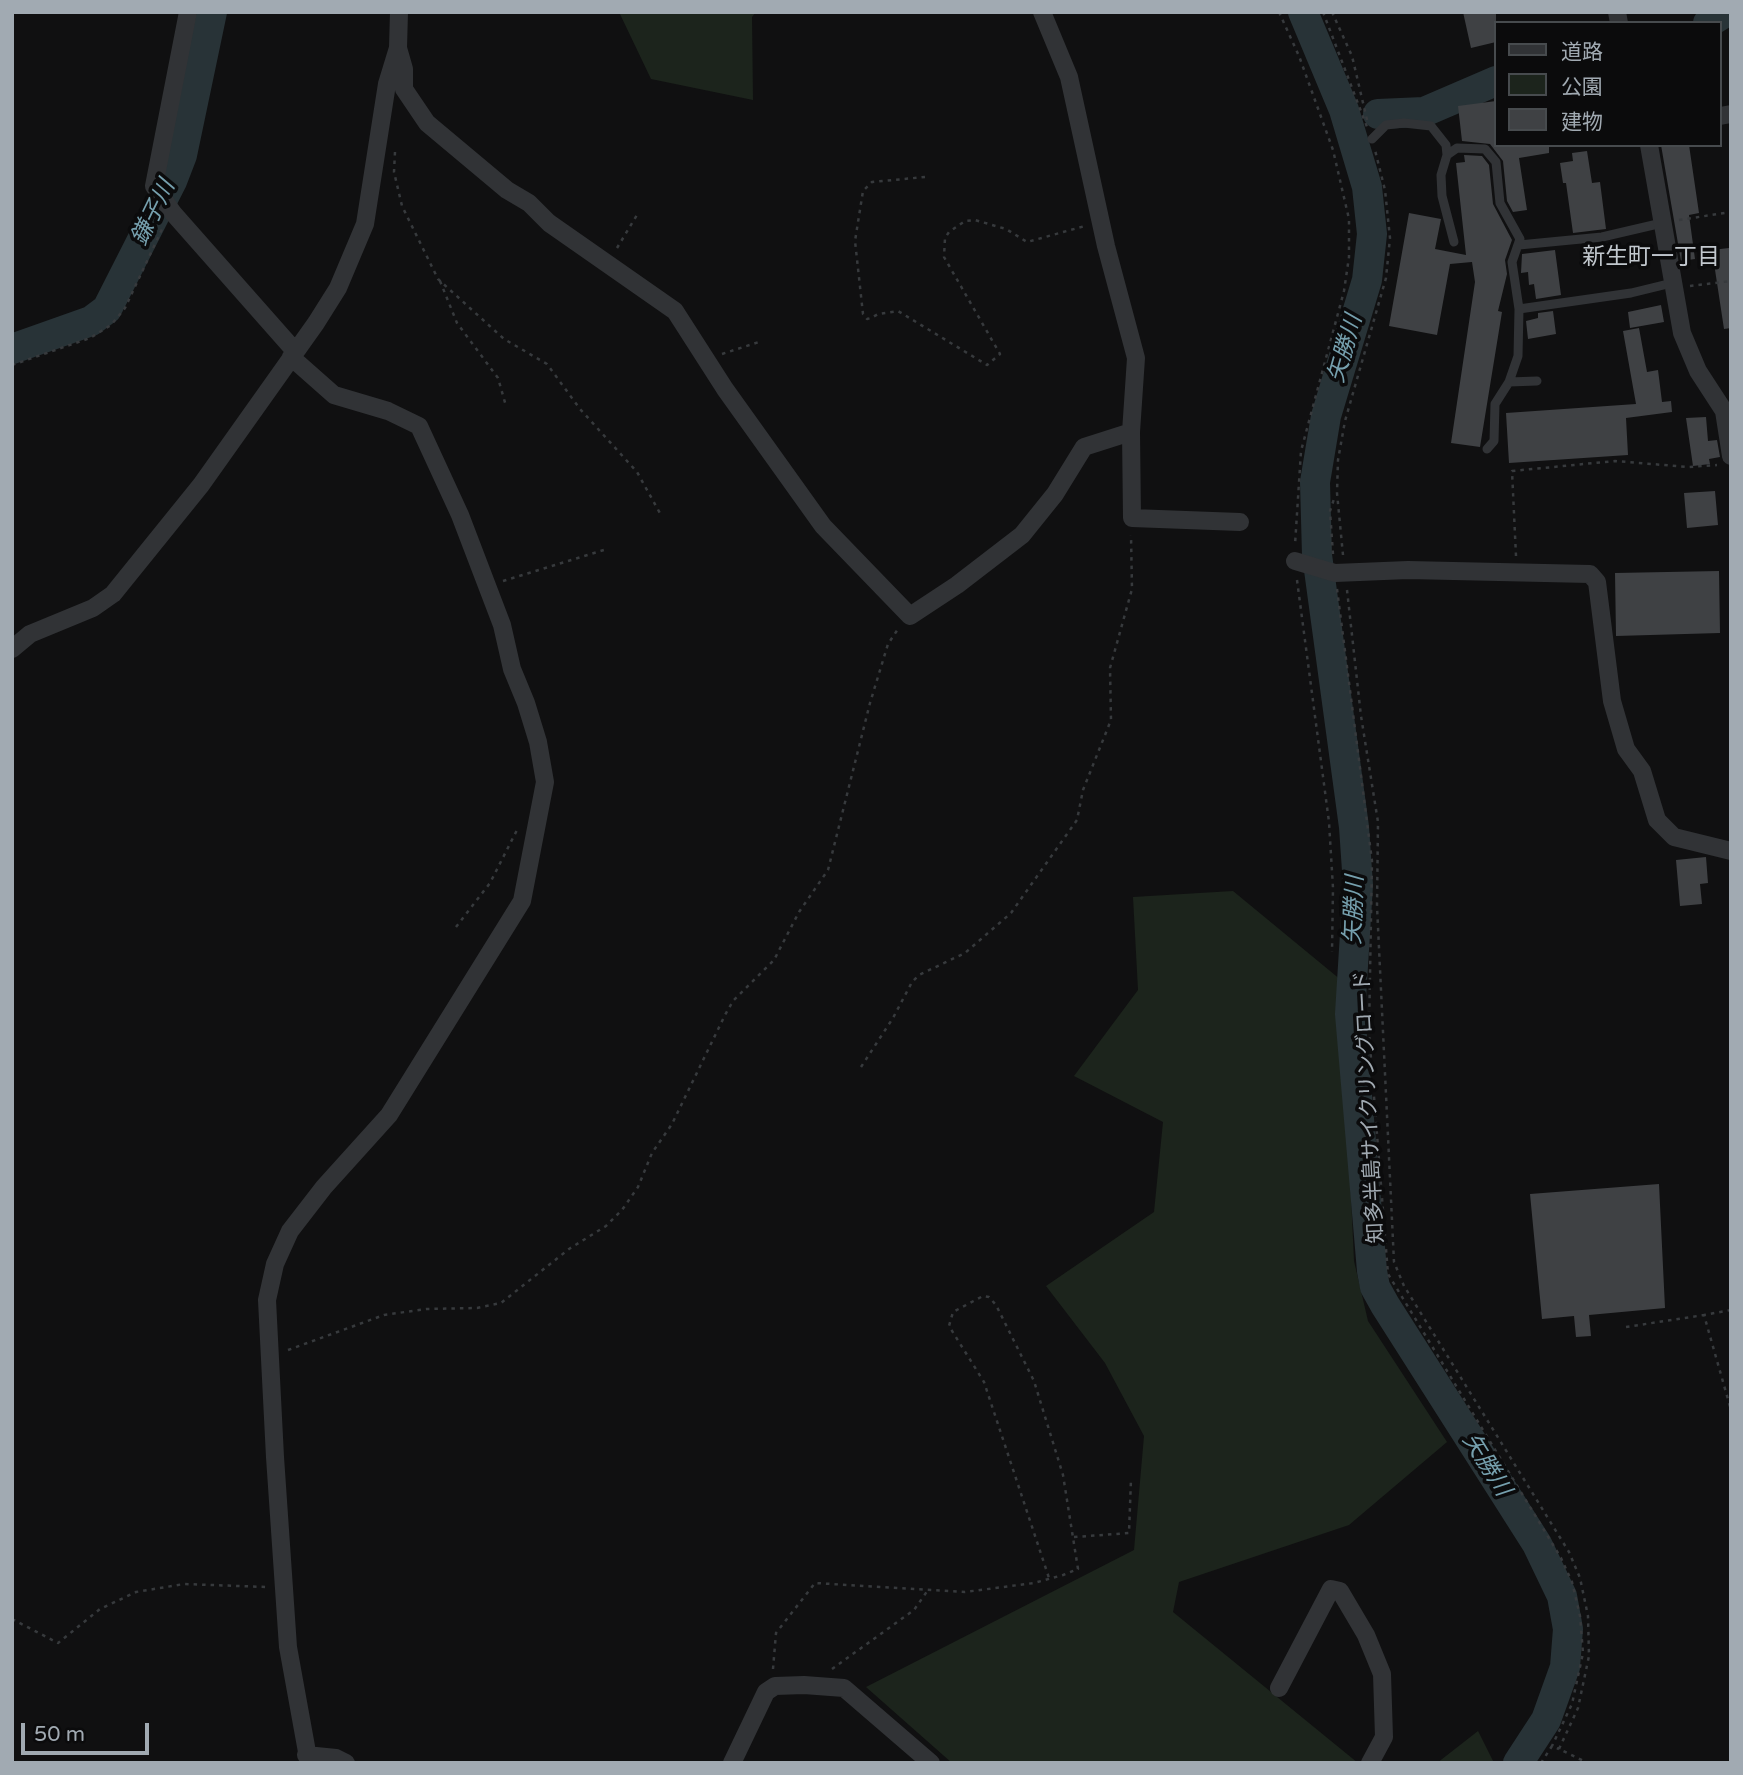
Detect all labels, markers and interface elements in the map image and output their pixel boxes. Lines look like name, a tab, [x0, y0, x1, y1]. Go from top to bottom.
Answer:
legend	[1494, 21, 1722, 147]
text: 道路	[1561, 40, 1603, 65]
text: 公園	[1561, 75, 1603, 100]
text: 建物	[1561, 110, 1603, 135]
water label: 鎌子川	[126, 176, 182, 250]
district label: 新生町一丁目	[1582, 244, 1720, 272]
water label: 矢勝川	[1323, 312, 1369, 386]
water label: 矢勝川	[1340, 875, 1370, 945]
street label: 知多半島サイクリングロード	[1350, 970, 1390, 1244]
water label: 矢勝川	[1456, 1428, 1516, 1502]
scale bar	[24, 1708, 152, 1752]
text: 50 m	[34, 1722, 85, 1747]

